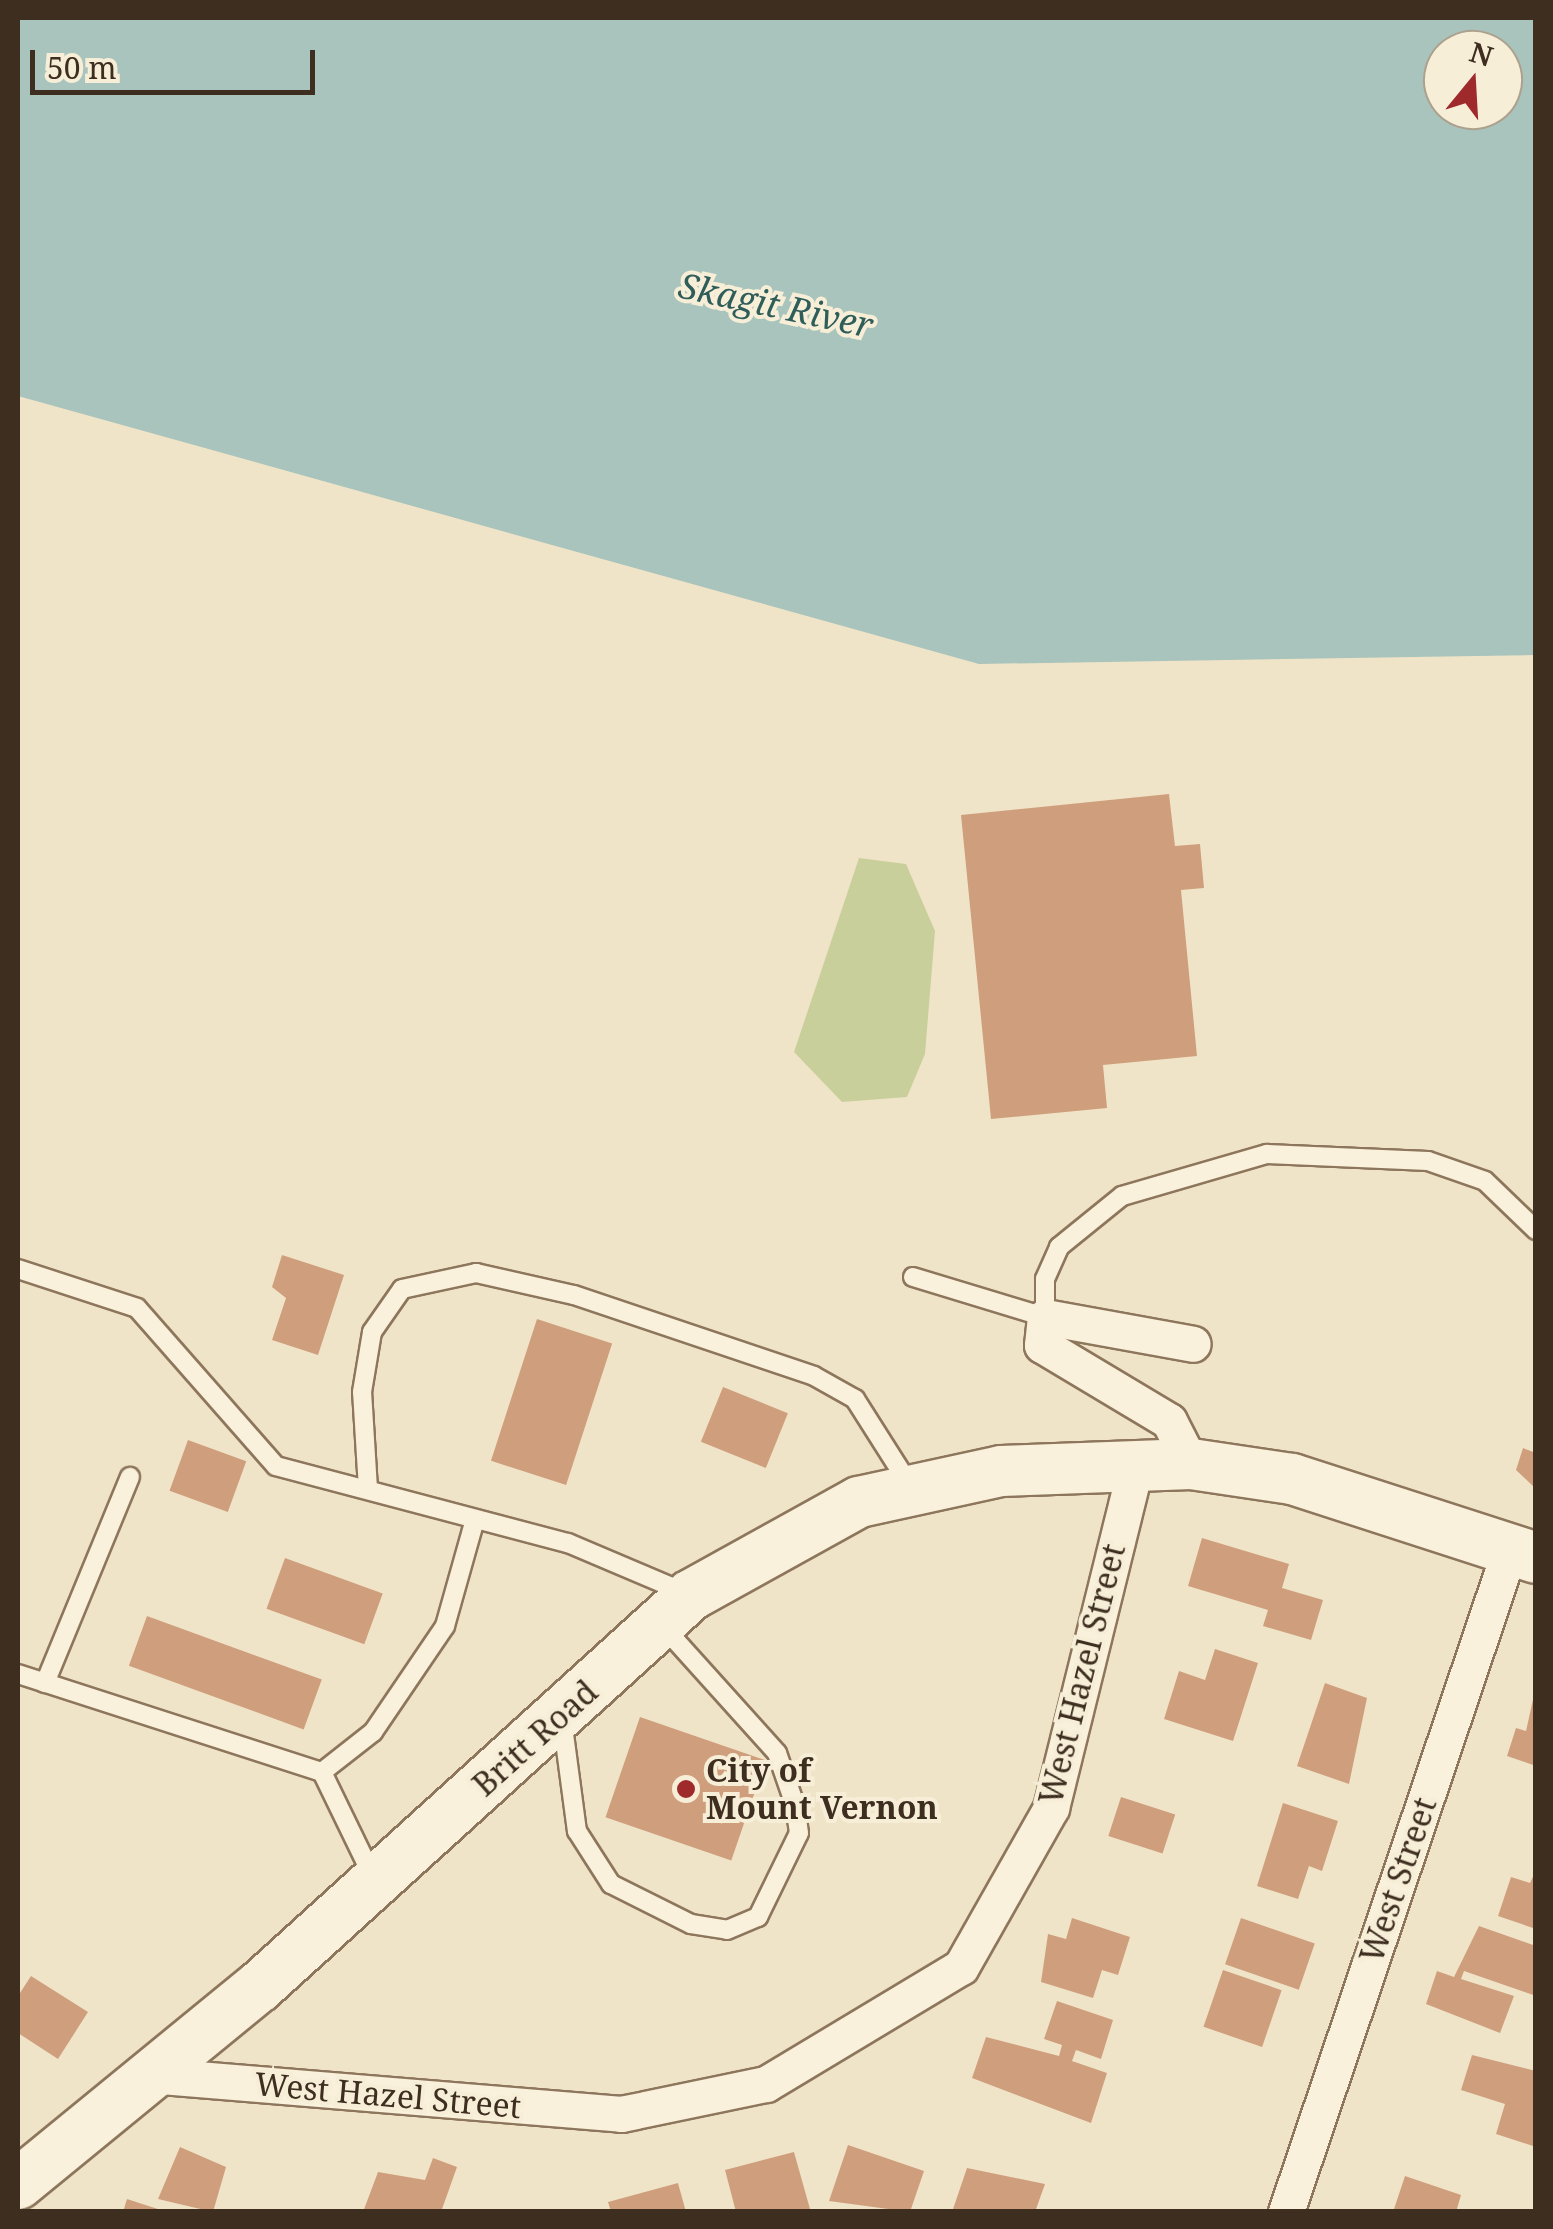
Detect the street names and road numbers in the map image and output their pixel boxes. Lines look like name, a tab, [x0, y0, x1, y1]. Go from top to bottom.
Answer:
street label: West Hazel Street	[1031, 1540, 1133, 1808]
street label: Britt Road	[465, 1672, 605, 1804]
street label: West Street	[1352, 1792, 1444, 1968]
street label: West Hazel Street	[253, 2064, 523, 2126]

